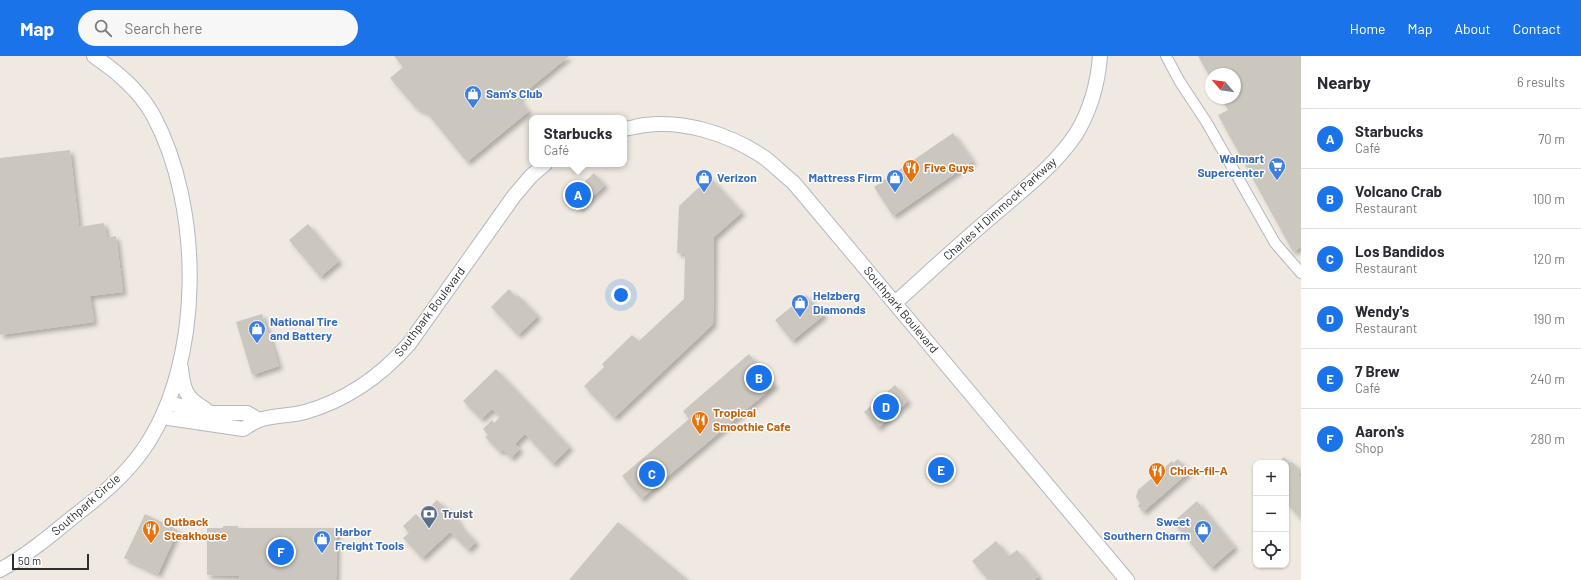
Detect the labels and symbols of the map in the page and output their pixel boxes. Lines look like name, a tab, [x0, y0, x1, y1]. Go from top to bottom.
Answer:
north arrow	[1205, 68, 1241, 104]
shop icon: Sam's Club	[463, 84, 483, 109]
place label: Sam's Club	[486, 86, 543, 100]
place label: Walmart Supercenter	[1197, 151, 1264, 179]
street label: Charles H Dimmock Parkway	[940, 154, 1059, 263]
supermarket icon: Walmart Supercenter	[1267, 156, 1287, 181]
restaurant icon: Five Guys	[901, 158, 921, 183]
place label: Five Guys	[924, 160, 974, 174]
shop icon: Verizon	[694, 168, 714, 193]
shop icon: Mattress Firm	[885, 168, 905, 193]
place label: Verizon	[717, 170, 757, 184]
place label: Mattress Firm	[808, 170, 882, 184]
pin: A	[565, 180, 591, 210]
street label: Southpark Boulevard	[862, 263, 942, 355]
street label: Southpark Boulevard	[391, 264, 467, 359]
your location	[611, 285, 631, 305]
place label: Helzberg Diamonds	[813, 288, 866, 316]
shop icon: Helzberg Diamonds	[790, 293, 810, 318]
place label: National Tire and Battery	[270, 314, 338, 342]
shop icon: National Tire and Battery	[247, 319, 267, 344]
pin: B	[746, 363, 772, 393]
pin: D	[873, 392, 899, 422]
place label: Tropical Smoothie Cafe	[713, 405, 791, 433]
restaurant icon: Tropical Smoothie Cafe	[690, 410, 710, 435]
pin: E	[928, 455, 954, 485]
pin: C	[639, 459, 665, 489]
restaurant icon: Chick-fil-A	[1147, 461, 1167, 486]
place label: Chick-fil-A	[1170, 463, 1228, 477]
street label: Southpark Circle	[48, 471, 123, 538]
bank icon: Truist	[419, 504, 439, 529]
place label: Truist	[442, 506, 474, 520]
place label: Outback Steakhouse	[164, 514, 228, 542]
place label: Sweet Southern Charm	[1104, 514, 1190, 542]
restaurant icon: Outback Steakhouse	[141, 519, 161, 544]
shop icon: Sweet Southern Charm	[1193, 519, 1213, 544]
place label: Harbor Freight Tools	[335, 524, 404, 552]
shop icon: Harbor Freight Tools	[312, 529, 332, 554]
pin: F	[268, 537, 294, 567]
scale bar	[12, 552, 89, 571]

